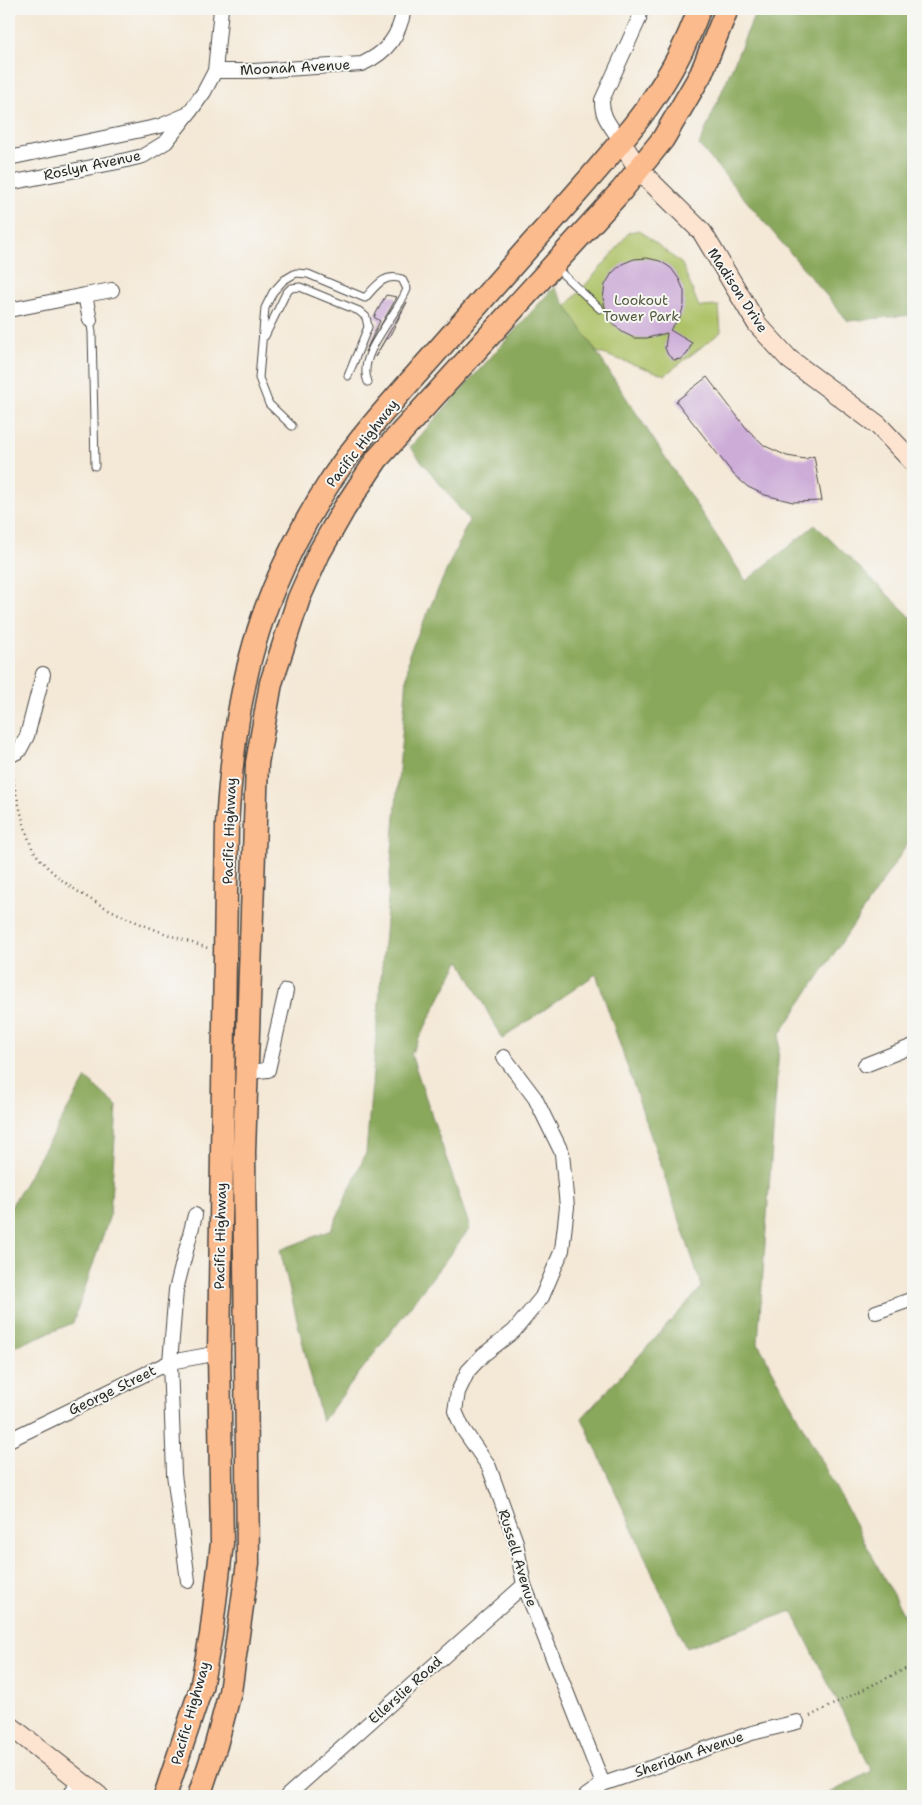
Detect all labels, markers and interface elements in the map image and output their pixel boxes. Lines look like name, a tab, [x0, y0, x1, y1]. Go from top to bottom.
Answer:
street label: Moonah Avenue	[239, 55, 351, 79]
street label: Roslyn Avenue	[42, 146, 142, 184]
street label: Madison Drive	[704, 244, 772, 336]
park label: Lookout Tower Park	[603, 291, 679, 325]
street label: Pacific Highway	[322, 395, 402, 491]
street label: Pacific Highway	[218, 777, 240, 885]
street label: Pacific Highway	[210, 1182, 230, 1290]
street label: George Street	[65, 1361, 159, 1419]
street label: Russell Avenue	[495, 1507, 541, 1609]
street label: Ellerslie Road	[364, 1652, 446, 1728]
street label: Pacific Highway	[167, 1659, 213, 1767]
street label: Sheridan Avenue	[632, 1727, 746, 1781]

